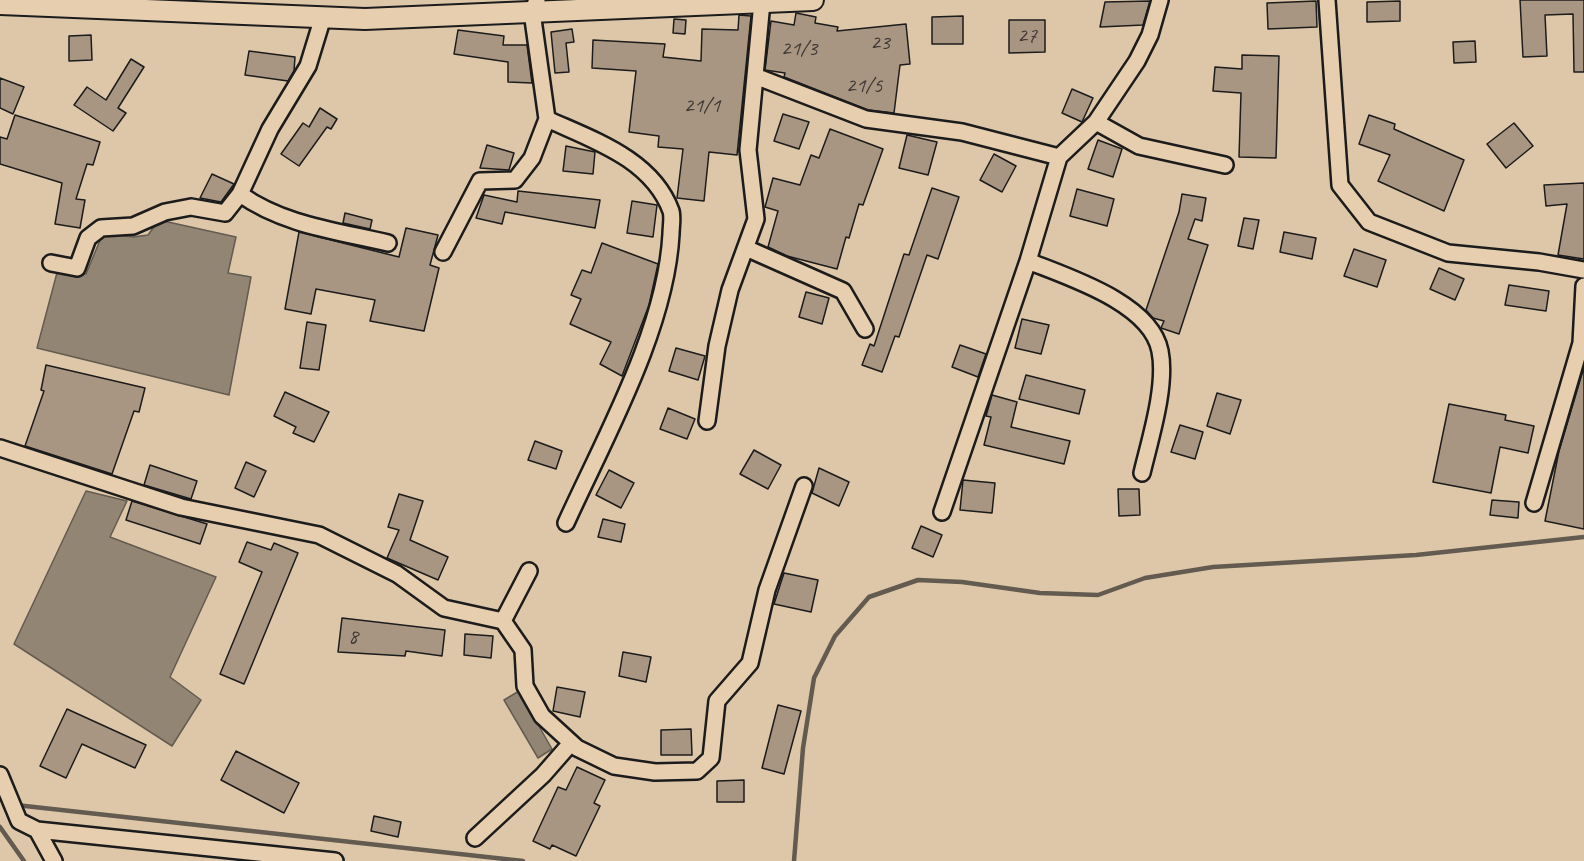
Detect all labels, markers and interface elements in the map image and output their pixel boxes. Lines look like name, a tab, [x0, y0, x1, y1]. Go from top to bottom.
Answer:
house number: 27	[1017, 23, 1037, 49]
house number: 23	[870, 30, 890, 56]
house number: 21/3	[781, 36, 817, 62]
house number: 21/5	[846, 73, 882, 99]
house number: 21/1	[684, 93, 720, 119]
house number: 8	[348, 624, 358, 650]

